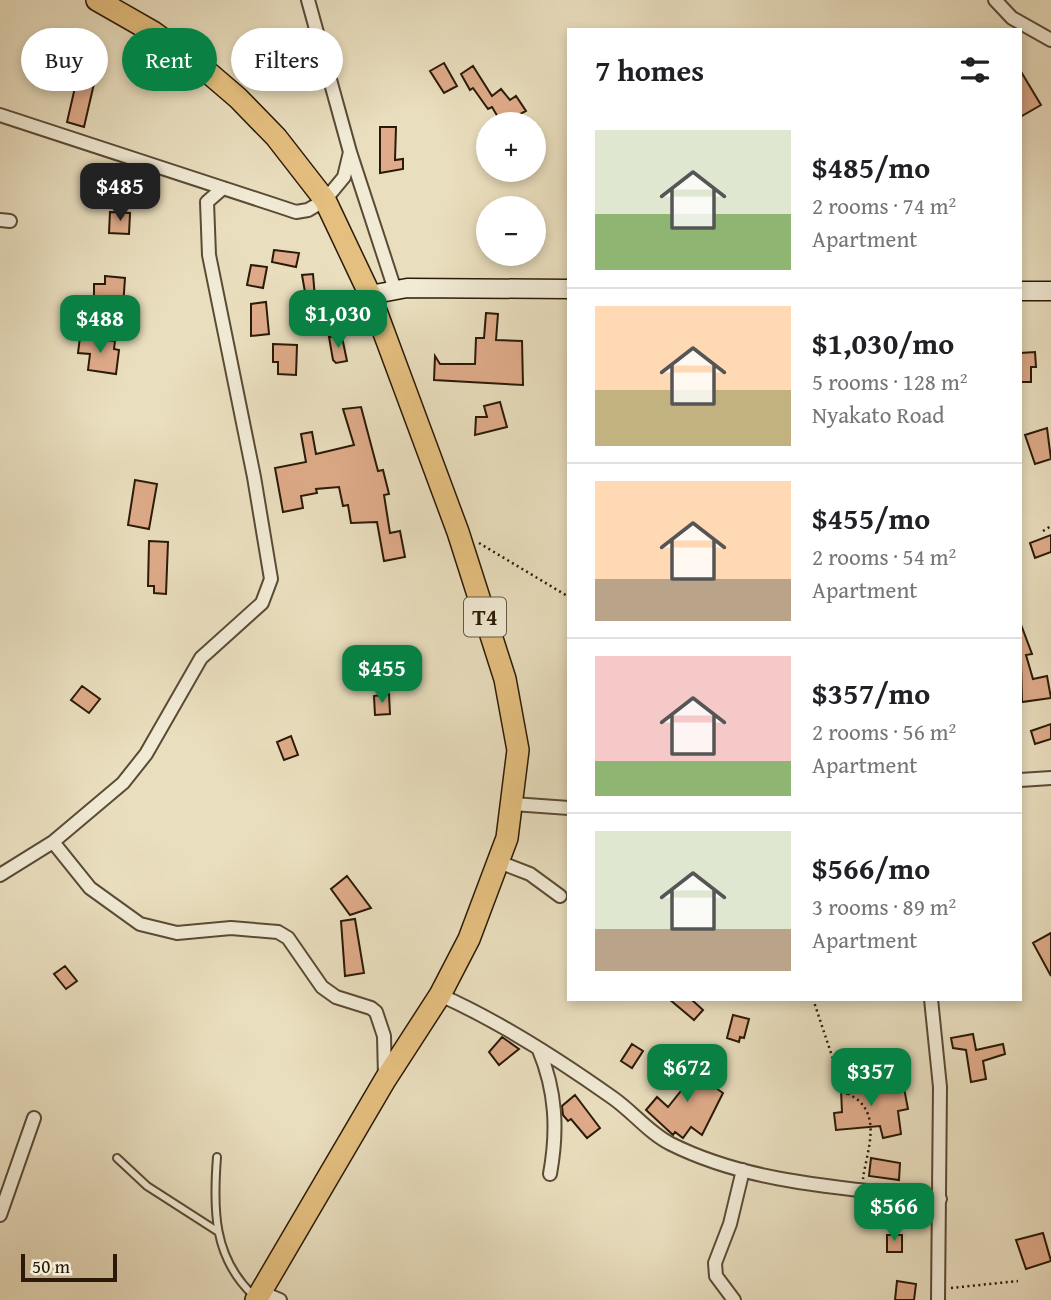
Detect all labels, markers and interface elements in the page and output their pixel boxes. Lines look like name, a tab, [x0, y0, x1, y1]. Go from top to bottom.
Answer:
chip: Buy	[21, 28, 108, 91]
chip: Rent	[122, 28, 217, 91]
chip: Filters	[231, 28, 343, 91]
text: 7 homes	[595, 48, 704, 92]
icon: filters	[956, 51, 994, 89]
map controls	[476, 112, 546, 266]
button: +	[476, 112, 546, 182]
text: $485/mo	[812, 145, 930, 189]
icon: home	[651, 158, 735, 242]
pin: $485	[79, 164, 161, 223]
text: $485	[96, 169, 144, 202]
text: 2 rooms · 74 m²	[812, 189, 956, 222]
button: −	[476, 196, 546, 266]
text: Apartment	[812, 222, 917, 255]
pin: $1,030	[281, 290, 395, 350]
pin: $488	[59, 296, 141, 355]
text: $1,030	[305, 296, 371, 329]
text: $488	[76, 301, 124, 334]
text: $1,030/mo	[812, 321, 954, 365]
icon: home	[651, 334, 735, 418]
text: 5 rooms · 128 m²	[812, 365, 967, 398]
text: Nyakato Road	[812, 398, 945, 431]
text: $455/mo	[812, 496, 930, 540]
icon: home	[651, 509, 735, 593]
text: 2 rooms · 54 m²	[812, 540, 956, 573]
text: Apartment	[812, 573, 917, 606]
road number: T4	[464, 597, 506, 636]
pin: $455	[341, 646, 423, 705]
text: $455	[358, 651, 406, 684]
text: $357/mo	[812, 671, 930, 715]
icon: home	[651, 684, 735, 768]
text: 2 rooms · 56 m²	[812, 715, 956, 748]
text: Apartment	[812, 748, 917, 781]
text: $566/mo	[812, 846, 930, 890]
icon: home	[651, 859, 735, 943]
text: 3 rooms · 89 m²	[812, 890, 956, 923]
text: Apartment	[812, 923, 917, 956]
pin: $672	[646, 1044, 728, 1104]
pin: $357	[830, 1048, 912, 1108]
text: $672	[663, 1050, 711, 1083]
text: $357	[847, 1054, 895, 1087]
pin: $566	[853, 1184, 935, 1243]
text: $566	[870, 1189, 918, 1222]
scale bar	[21, 1251, 117, 1283]
text: 50 m	[32, 1252, 70, 1280]

